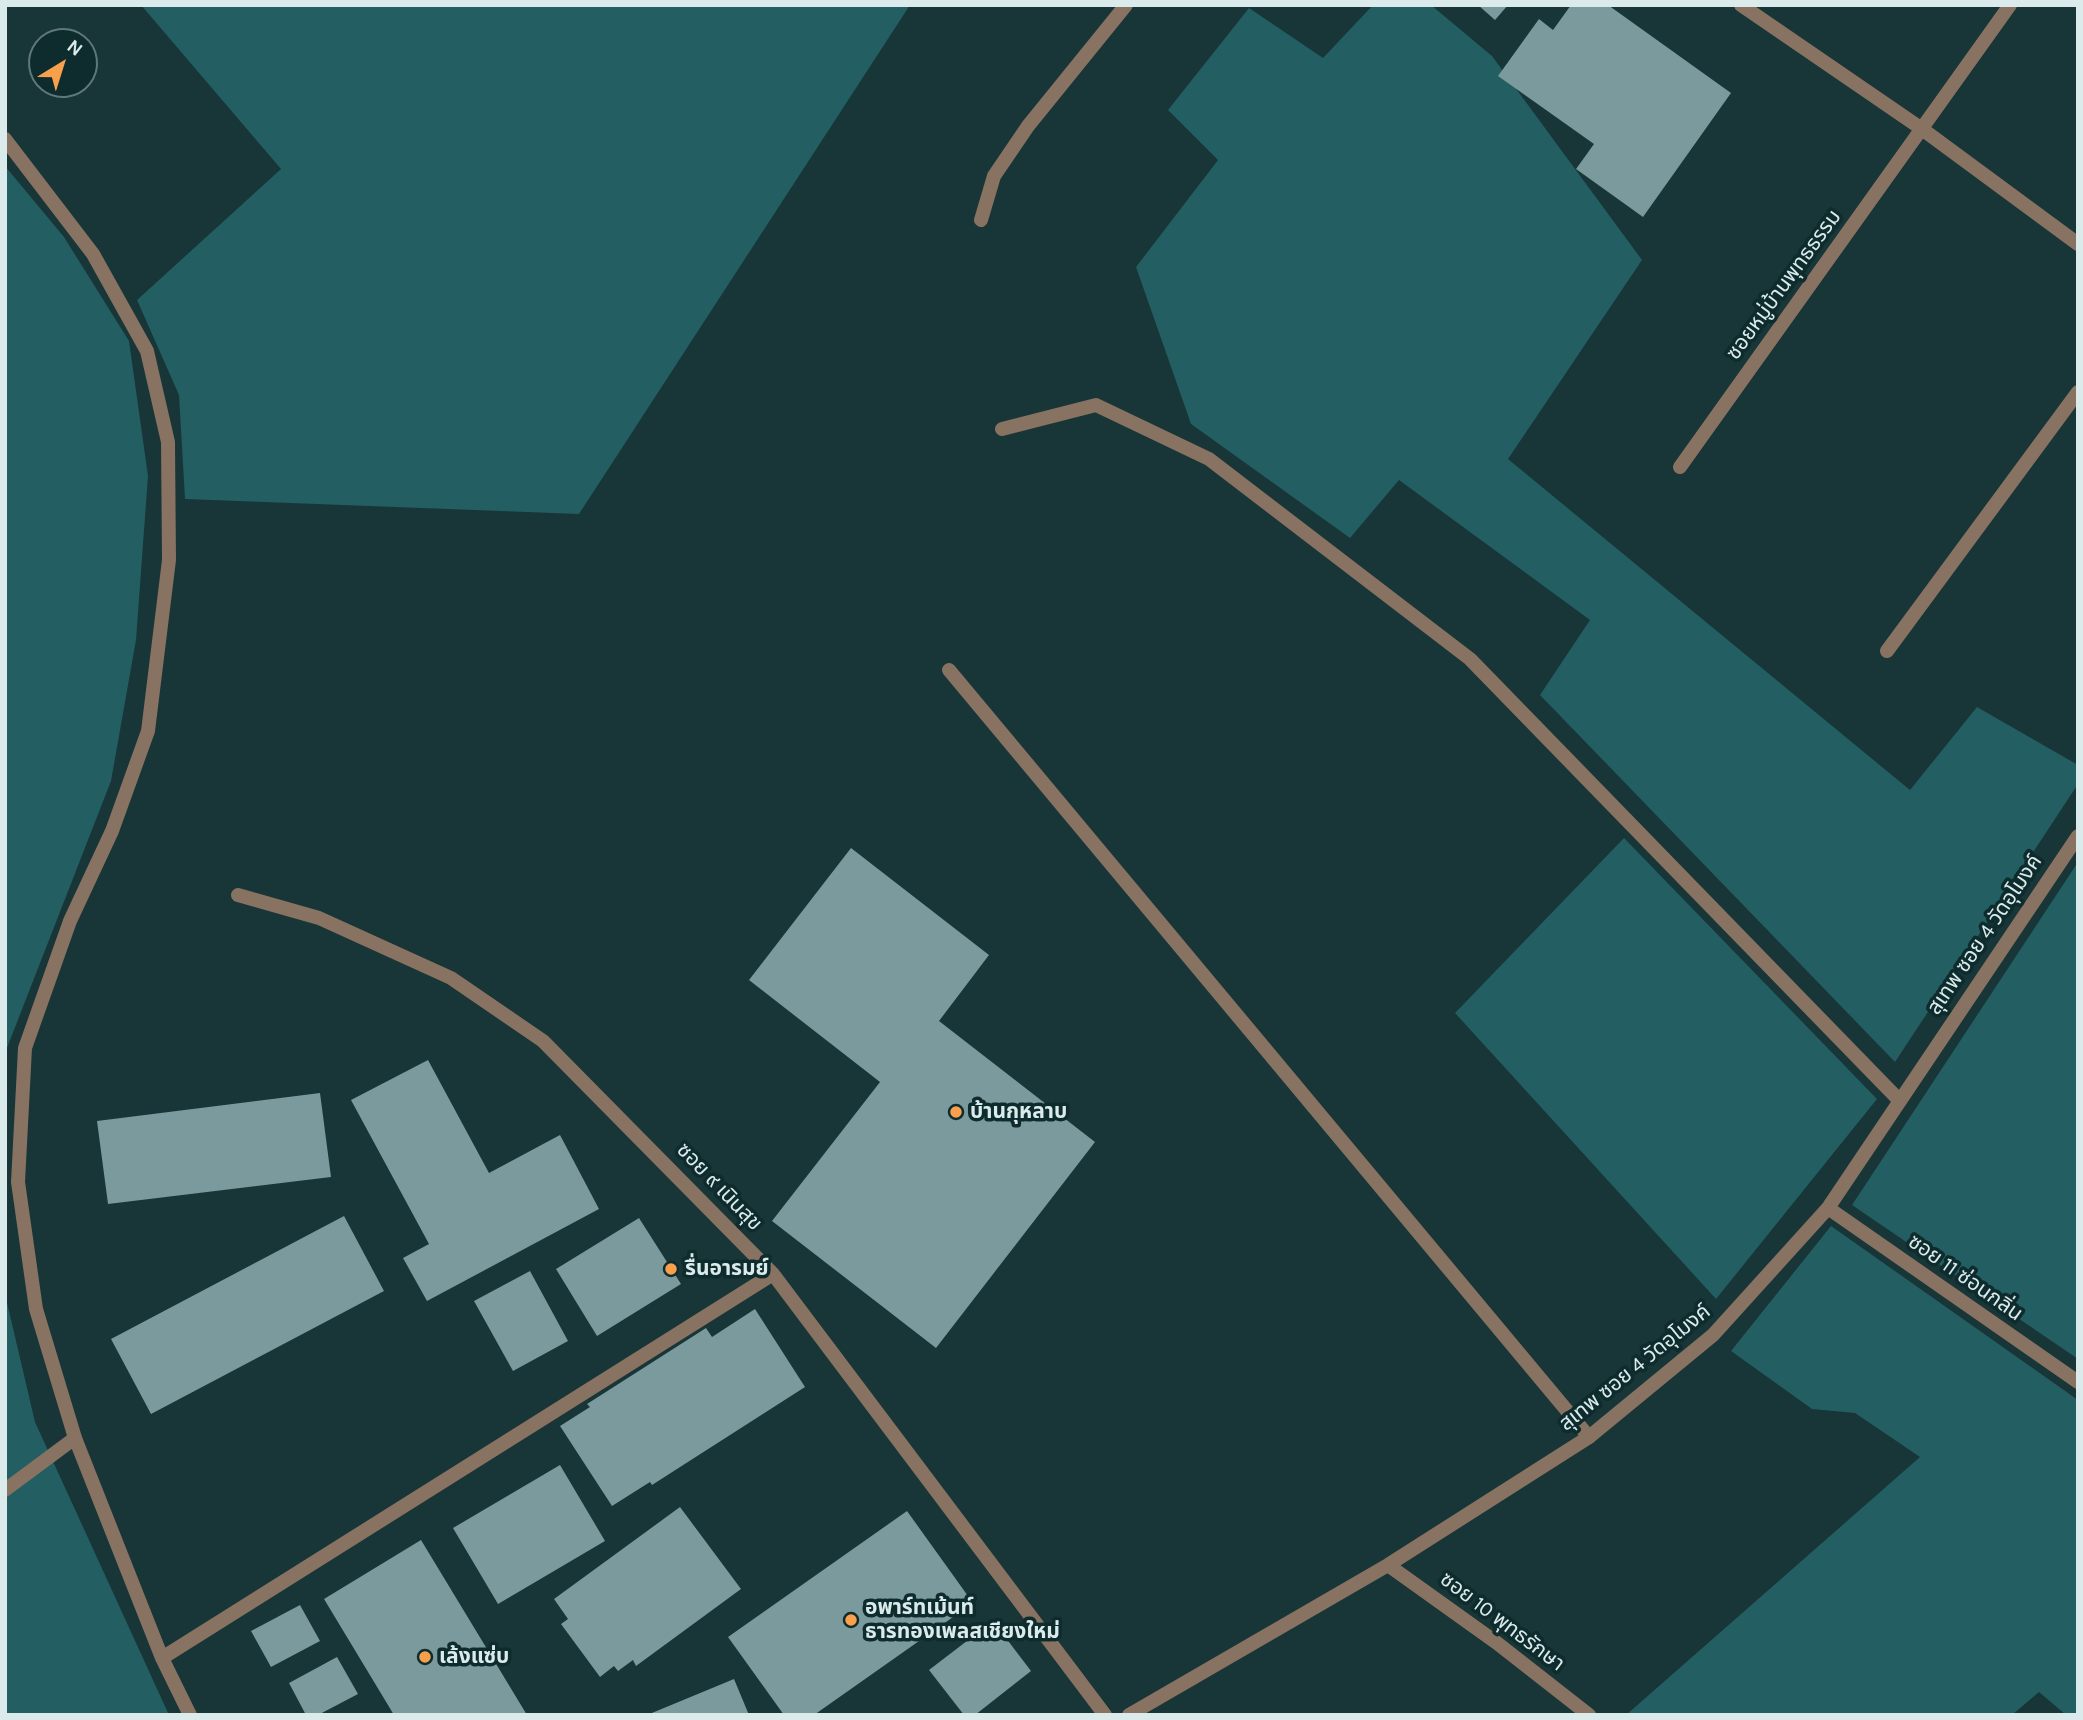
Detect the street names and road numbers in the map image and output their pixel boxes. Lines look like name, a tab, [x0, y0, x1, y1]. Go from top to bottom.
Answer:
street label: ซอยหมู่บ้านพุทธธรรม	[1721, 205, 1847, 365]
street label: สุเทพ ซอย 4 วัดอุโมงค์	[1922, 850, 2048, 1020]
street label: ซอย ๙ เนินสุข	[671, 1138, 767, 1236]
street label: ซอย 11 ซ่อนกลิ่น	[1903, 1229, 2027, 1327]
street label: สุเทพ ซอย 4 วัดอุโมงค์	[1554, 1299, 1716, 1437]
street label: ซอย 10 พุทธรักษา	[1435, 1567, 1569, 1677]

